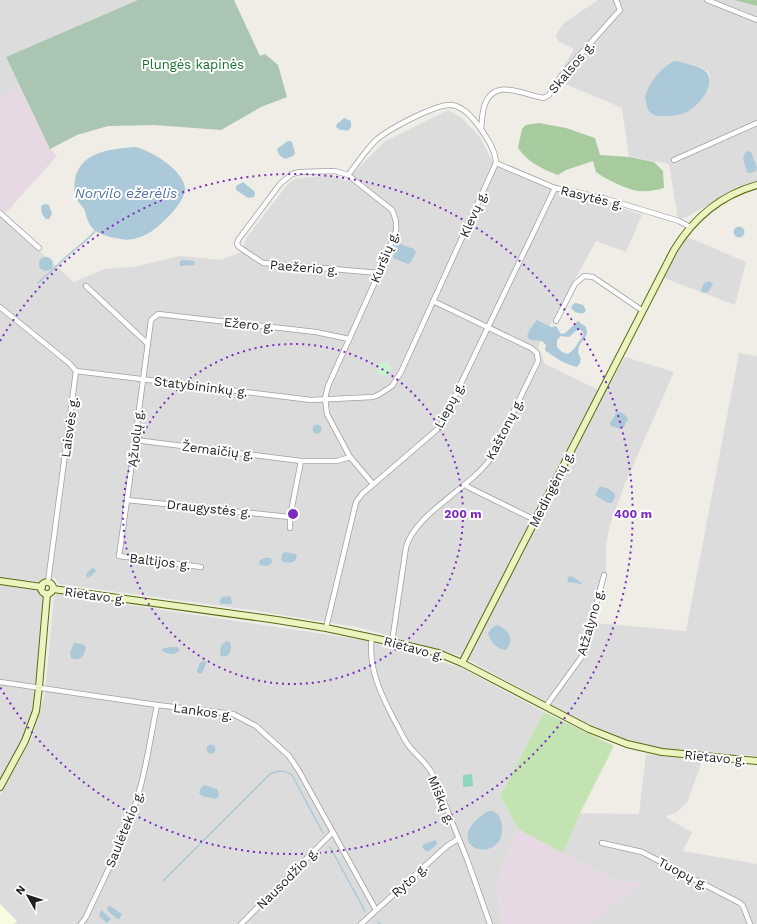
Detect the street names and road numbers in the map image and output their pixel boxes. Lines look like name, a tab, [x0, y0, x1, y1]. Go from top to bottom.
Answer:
street label: Skalsos g.	[545, 38, 597, 96]
street label: Rasytės g.	[559, 182, 625, 212]
street label: Klevų g.	[457, 189, 490, 240]
street label: Kuršių g.	[367, 229, 402, 285]
street label: Paežerio g.	[269, 257, 339, 278]
street label: Ežero g.	[223, 314, 275, 335]
street label: Statybininkų g.	[153, 373, 249, 400]
street label: Liepų g.	[431, 380, 468, 431]
street label: Laisvės g.	[58, 396, 81, 458]
street label: Kaštonų g.	[483, 396, 526, 462]
street label: Ąžuolų g.	[125, 408, 146, 468]
street label: Žemaičių g.	[181, 438, 255, 462]
street label: Medingėnų g.	[526, 449, 577, 530]
street label: Draugystės g.	[166, 497, 252, 520]
street label: Baltijos g.	[129, 550, 191, 573]
street label: Rietavo g.	[64, 584, 126, 607]
street label: Atžalyno g.	[574, 587, 607, 657]
street label: Rietavo g.	[382, 633, 445, 664]
street label: Lankos g.	[172, 700, 234, 723]
street label: Rietavo g.	[684, 747, 746, 768]
street label: Miškų g.	[425, 773, 458, 827]
street label: Saulėtekio g.	[102, 789, 147, 870]
street label: Nausodžio g.	[254, 845, 321, 912]
street label: Tuopų g.	[655, 854, 710, 893]
street label: Ryto g.	[388, 860, 430, 900]

